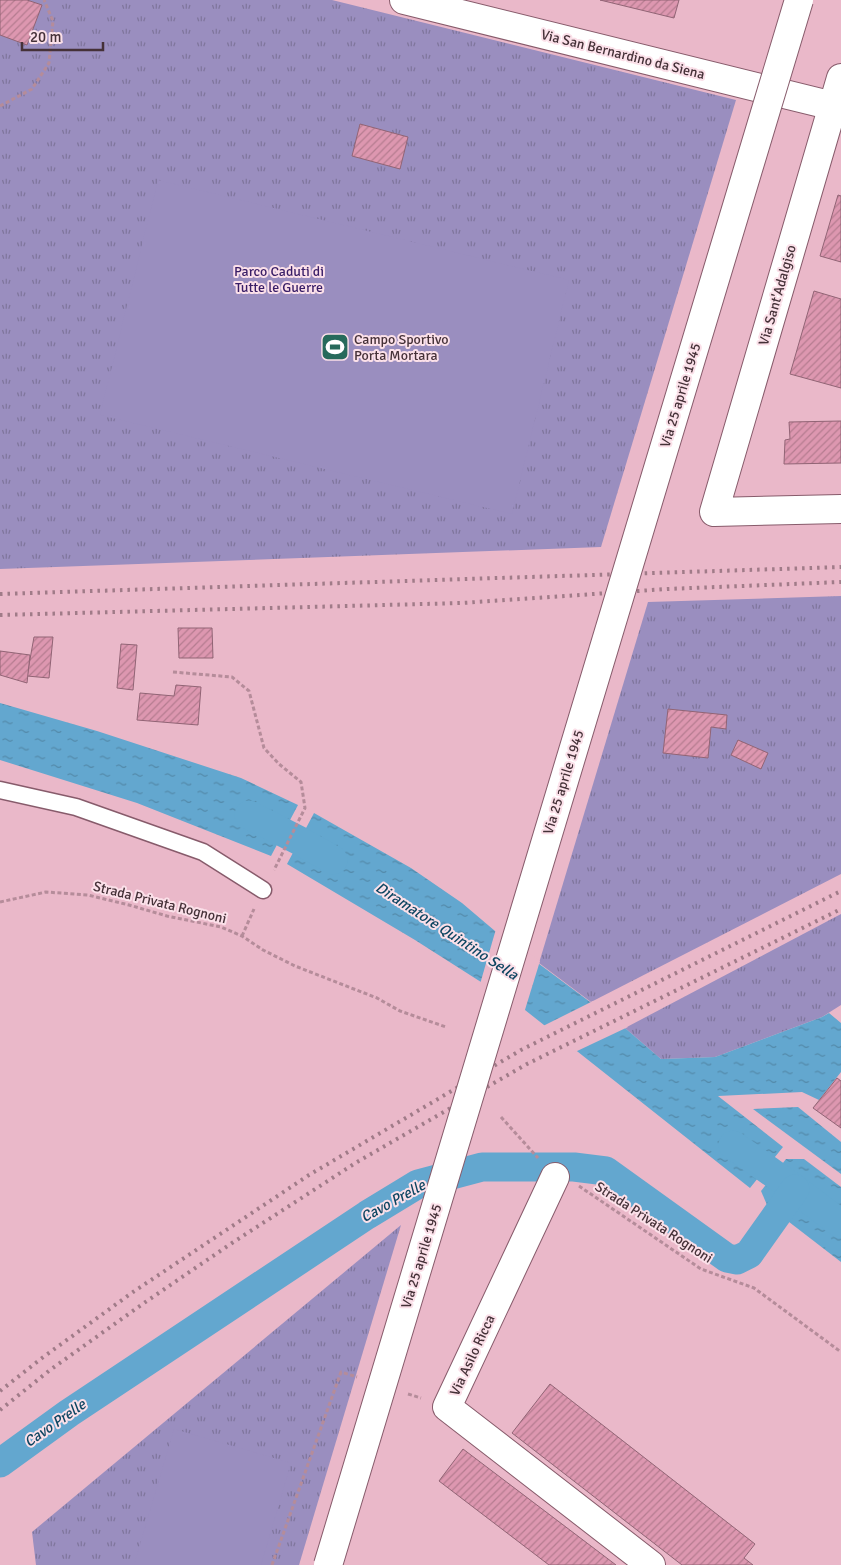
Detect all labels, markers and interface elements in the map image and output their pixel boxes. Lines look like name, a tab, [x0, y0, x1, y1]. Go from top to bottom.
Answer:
scale bar	[22, 20, 104, 52]
street label: Via San Bernardino da Siena	[539, 26, 706, 83]
text: 20 m	[30, 28, 61, 46]
street label: Via Sant'Adalgiso	[755, 243, 800, 347]
park label: Parco Caduti di Tutte le Guerre	[234, 263, 324, 296]
place label: Campo Sportivo Porta Mortara	[354, 331, 448, 364]
sports icon: Campo Sportivo Porta Mortara	[320, 332, 350, 362]
street label: Via 25 aprile 1945	[657, 341, 704, 449]
street label: Via 25 aprile 1945	[540, 728, 587, 836]
street label: Strada Privata Rognoni	[91, 878, 228, 927]
water label: Diramatore Quintino Sella	[372, 878, 522, 984]
water label: Cavo Prelle	[358, 1175, 430, 1226]
street label: Strada Privata Rognoni	[592, 1178, 716, 1267]
street label: Via 25 aprile 1945	[398, 1202, 445, 1310]
street label: Via Asilo Ricca	[446, 1312, 499, 1398]
water label: Cavo Prelle	[21, 1394, 90, 1451]

